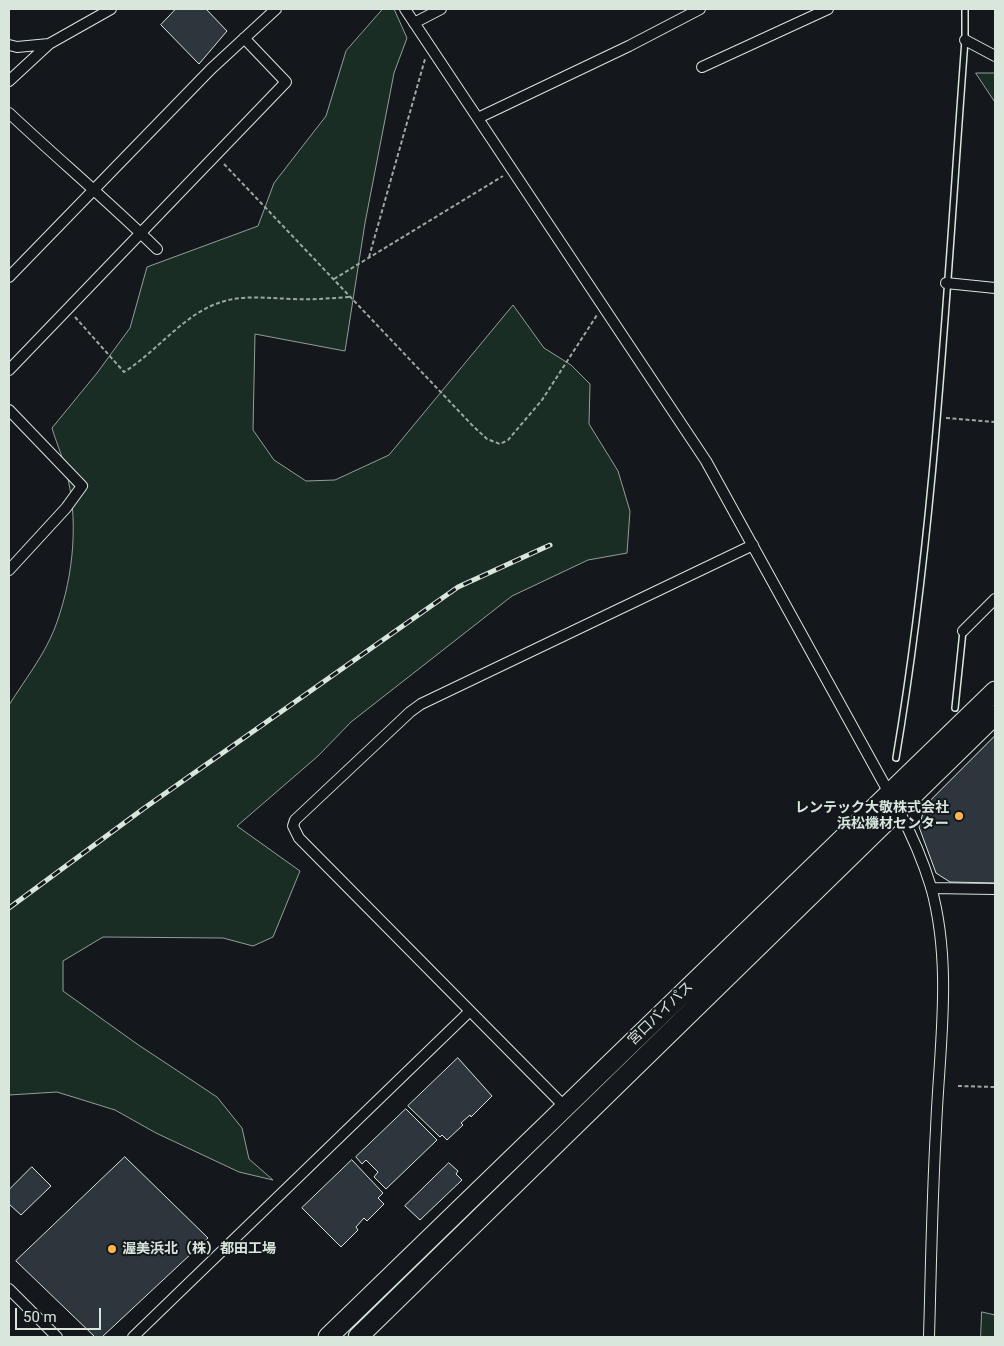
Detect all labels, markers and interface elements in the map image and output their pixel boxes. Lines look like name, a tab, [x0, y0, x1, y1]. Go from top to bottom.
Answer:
place label: レンテック大敬株式会社 浜松機材センター	[795, 800, 949, 832]
marker: レンテック大敬株式会社 浜松機材センター	[953, 810, 965, 822]
street label: 宮口バイパス	[625, 979, 697, 1049]
place label: 渥美浜北（株）都田工場	[122, 1241, 276, 1257]
marker: 渥美浜北（株）都田工場	[106, 1243, 118, 1255]
scale bar	[18, 1298, 104, 1330]
text: 50 m	[23, 1308, 57, 1326]

